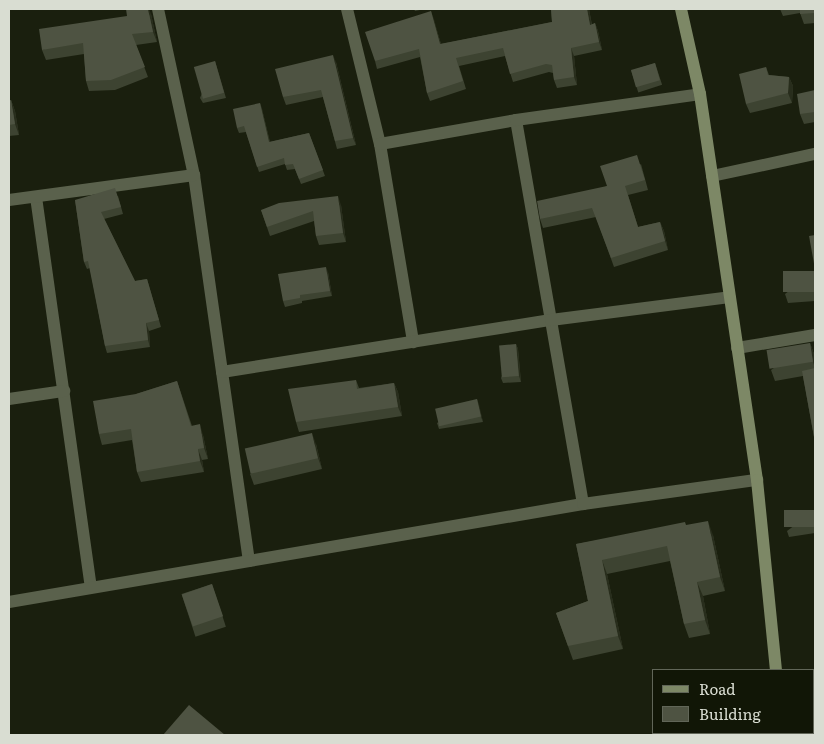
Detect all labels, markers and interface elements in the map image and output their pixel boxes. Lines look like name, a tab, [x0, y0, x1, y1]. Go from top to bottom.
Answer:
legend	[652, 669, 814, 734]
text: Road	[699, 677, 735, 700]
text: Building	[699, 702, 761, 725]

